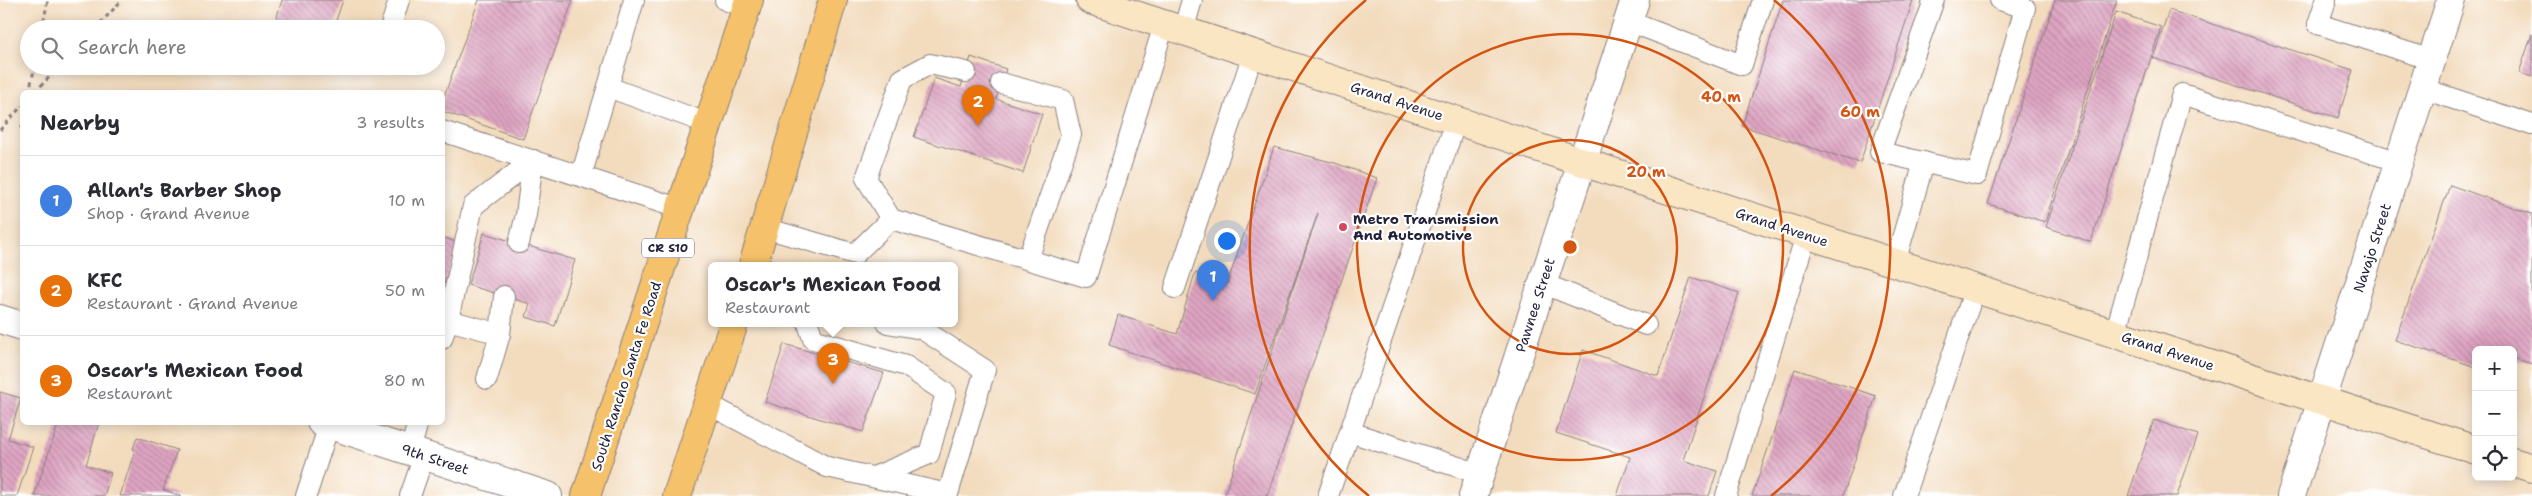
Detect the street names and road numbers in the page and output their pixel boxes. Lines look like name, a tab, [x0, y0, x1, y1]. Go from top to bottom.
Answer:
street label: Grand Avenue	[1348, 78, 1446, 124]
street label: Navajo Street	[2349, 201, 2395, 295]
street label: Grand Avenue	[1733, 204, 1831, 250]
road number: CR S10	[642, 238, 694, 258]
street label: Pawnee Street	[1511, 256, 1559, 354]
street label: South Rancho Santa Fe Road	[587, 279, 665, 473]
street label: Grand Avenue	[2119, 328, 2217, 374]
street label: 9th Street	[399, 440, 471, 478]

